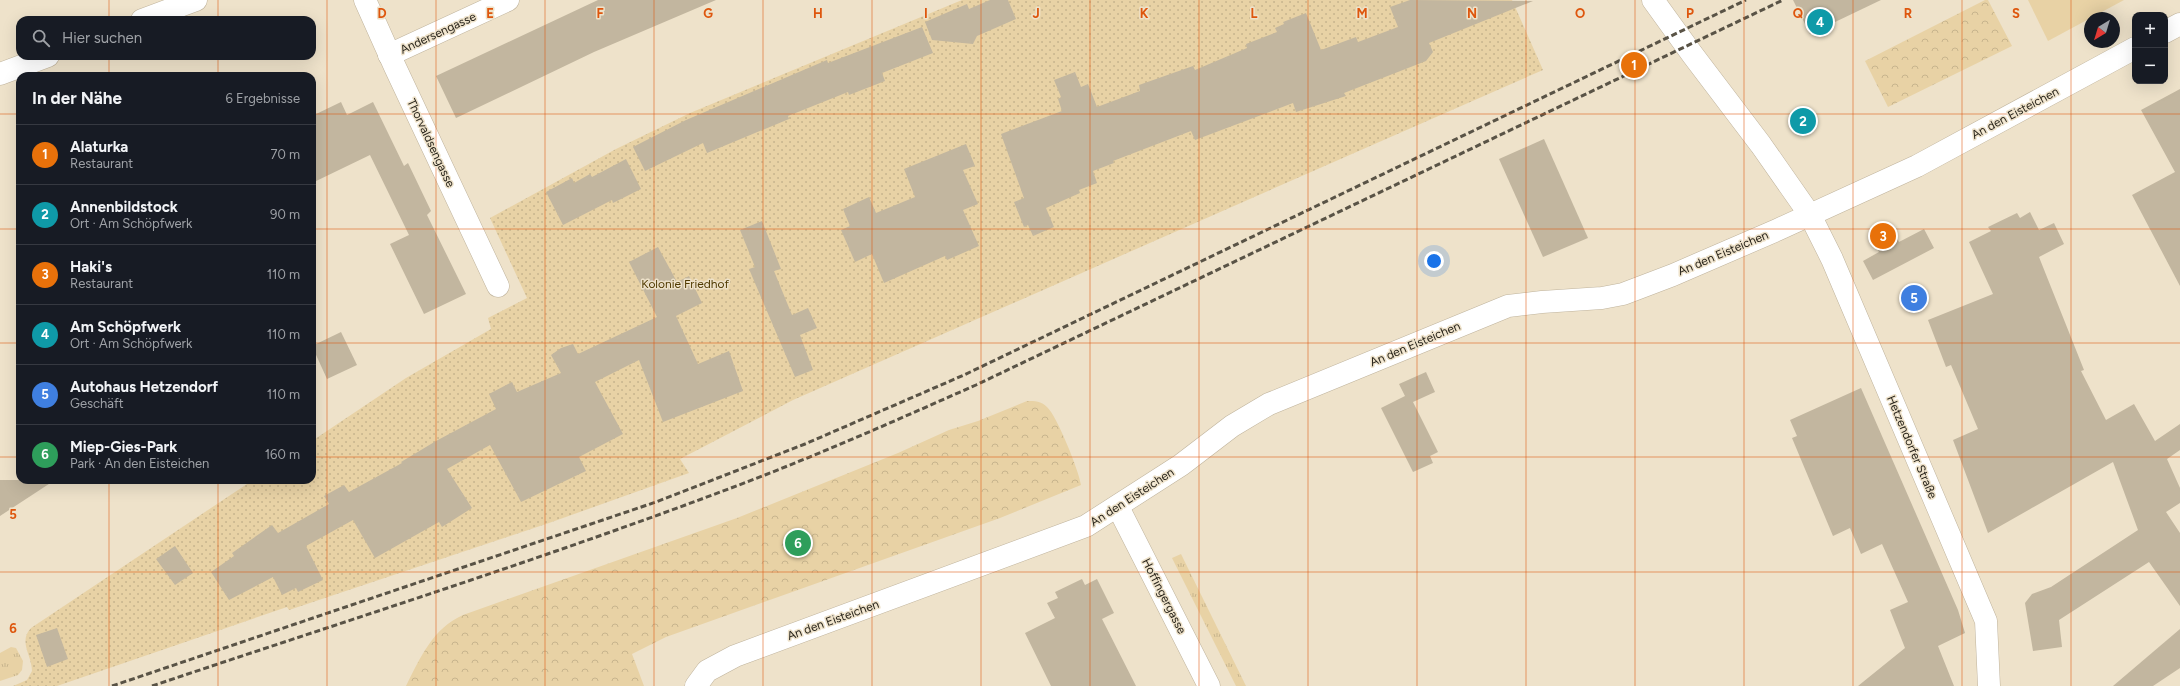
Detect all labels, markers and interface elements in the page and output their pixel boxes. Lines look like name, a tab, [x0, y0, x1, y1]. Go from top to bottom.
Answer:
text: D	[377, 6, 387, 21]
text: E	[486, 6, 494, 21]
text: F	[596, 6, 604, 21]
text: G	[703, 6, 713, 21]
text: H	[813, 6, 823, 21]
text: I	[924, 6, 928, 21]
text: J	[1032, 6, 1040, 21]
text: K	[1140, 6, 1149, 21]
text: L	[1251, 6, 1258, 21]
text: M	[1356, 6, 1368, 21]
text: N	[1467, 6, 1477, 21]
text: O	[1575, 6, 1585, 21]
text: P	[1686, 6, 1694, 21]
text: Q	[1793, 6, 1803, 21]
text: R	[1904, 6, 1913, 21]
text: S	[2012, 6, 2020, 21]
pin: 4	[1807, 7, 1833, 37]
street label: Andersengasse	[398, 9, 479, 57]
north arrow	[2084, 12, 2120, 48]
map controls	[2132, 12, 2168, 84]
button: +	[2132, 12, 2168, 48]
search box	[16, 16, 316, 60]
icon: search	[30, 27, 52, 49]
text: Hier suchen	[62, 29, 142, 47]
button: −	[2132, 48, 2168, 84]
pin: 1	[1621, 50, 1647, 80]
street label: An den Eisteichen	[1969, 84, 2061, 142]
text: In der Nähe	[32, 88, 122, 108]
text: 6 Ergebnisse	[226, 91, 300, 106]
street label: Thorvaldsengasse	[404, 97, 458, 190]
pin: 2	[1790, 106, 1816, 136]
text: Alaturka	[70, 138, 128, 156]
text: 1	[42, 147, 48, 162]
text: 70 m	[270, 147, 300, 162]
text: Restaurant	[70, 156, 133, 171]
text: Annenbildstock	[70, 198, 178, 216]
text: 2	[41, 207, 49, 222]
text: 90 m	[270, 207, 300, 222]
text: Ort · Am Schöpfwerk	[70, 216, 192, 231]
pin: 3	[1870, 221, 1896, 251]
street label: An den Eisteichen	[1676, 228, 1771, 278]
your location	[1424, 251, 1444, 271]
text: Haki's	[70, 258, 112, 276]
text: 3	[41, 267, 49, 282]
text: 110 m	[267, 267, 300, 282]
text: Restaurant	[70, 276, 133, 291]
park label: Kolonie Friedhof	[641, 277, 729, 291]
pin: 5	[1901, 283, 1927, 313]
text: Am Schöpfwerk	[70, 318, 181, 336]
street label: An den Eisteichen	[1368, 319, 1463, 369]
text: 4	[41, 327, 49, 342]
text: 110 m	[267, 327, 300, 342]
text: Ort · Am Schöpfwerk	[70, 336, 192, 351]
text: Autohaus Hetzendorf	[70, 378, 218, 396]
text: 5	[41, 387, 49, 402]
text: 110 m	[267, 387, 300, 402]
street label: Hetzendorfer Straße	[1884, 393, 1940, 501]
text: Geschäft	[70, 396, 124, 411]
text: Miep-Gies-Park	[70, 438, 177, 456]
text: 6	[41, 447, 49, 462]
text: 160 m	[265, 447, 300, 462]
text: Park · An den Eisteichen	[70, 456, 209, 471]
street label: An den Eisteichen	[1088, 465, 1177, 529]
text: 5	[9, 507, 17, 522]
pin: 6	[785, 528, 811, 558]
street label: Hoffingergasse	[1139, 556, 1189, 636]
street label: An den Eisteichen	[785, 597, 881, 643]
text: 6	[9, 621, 17, 636]

